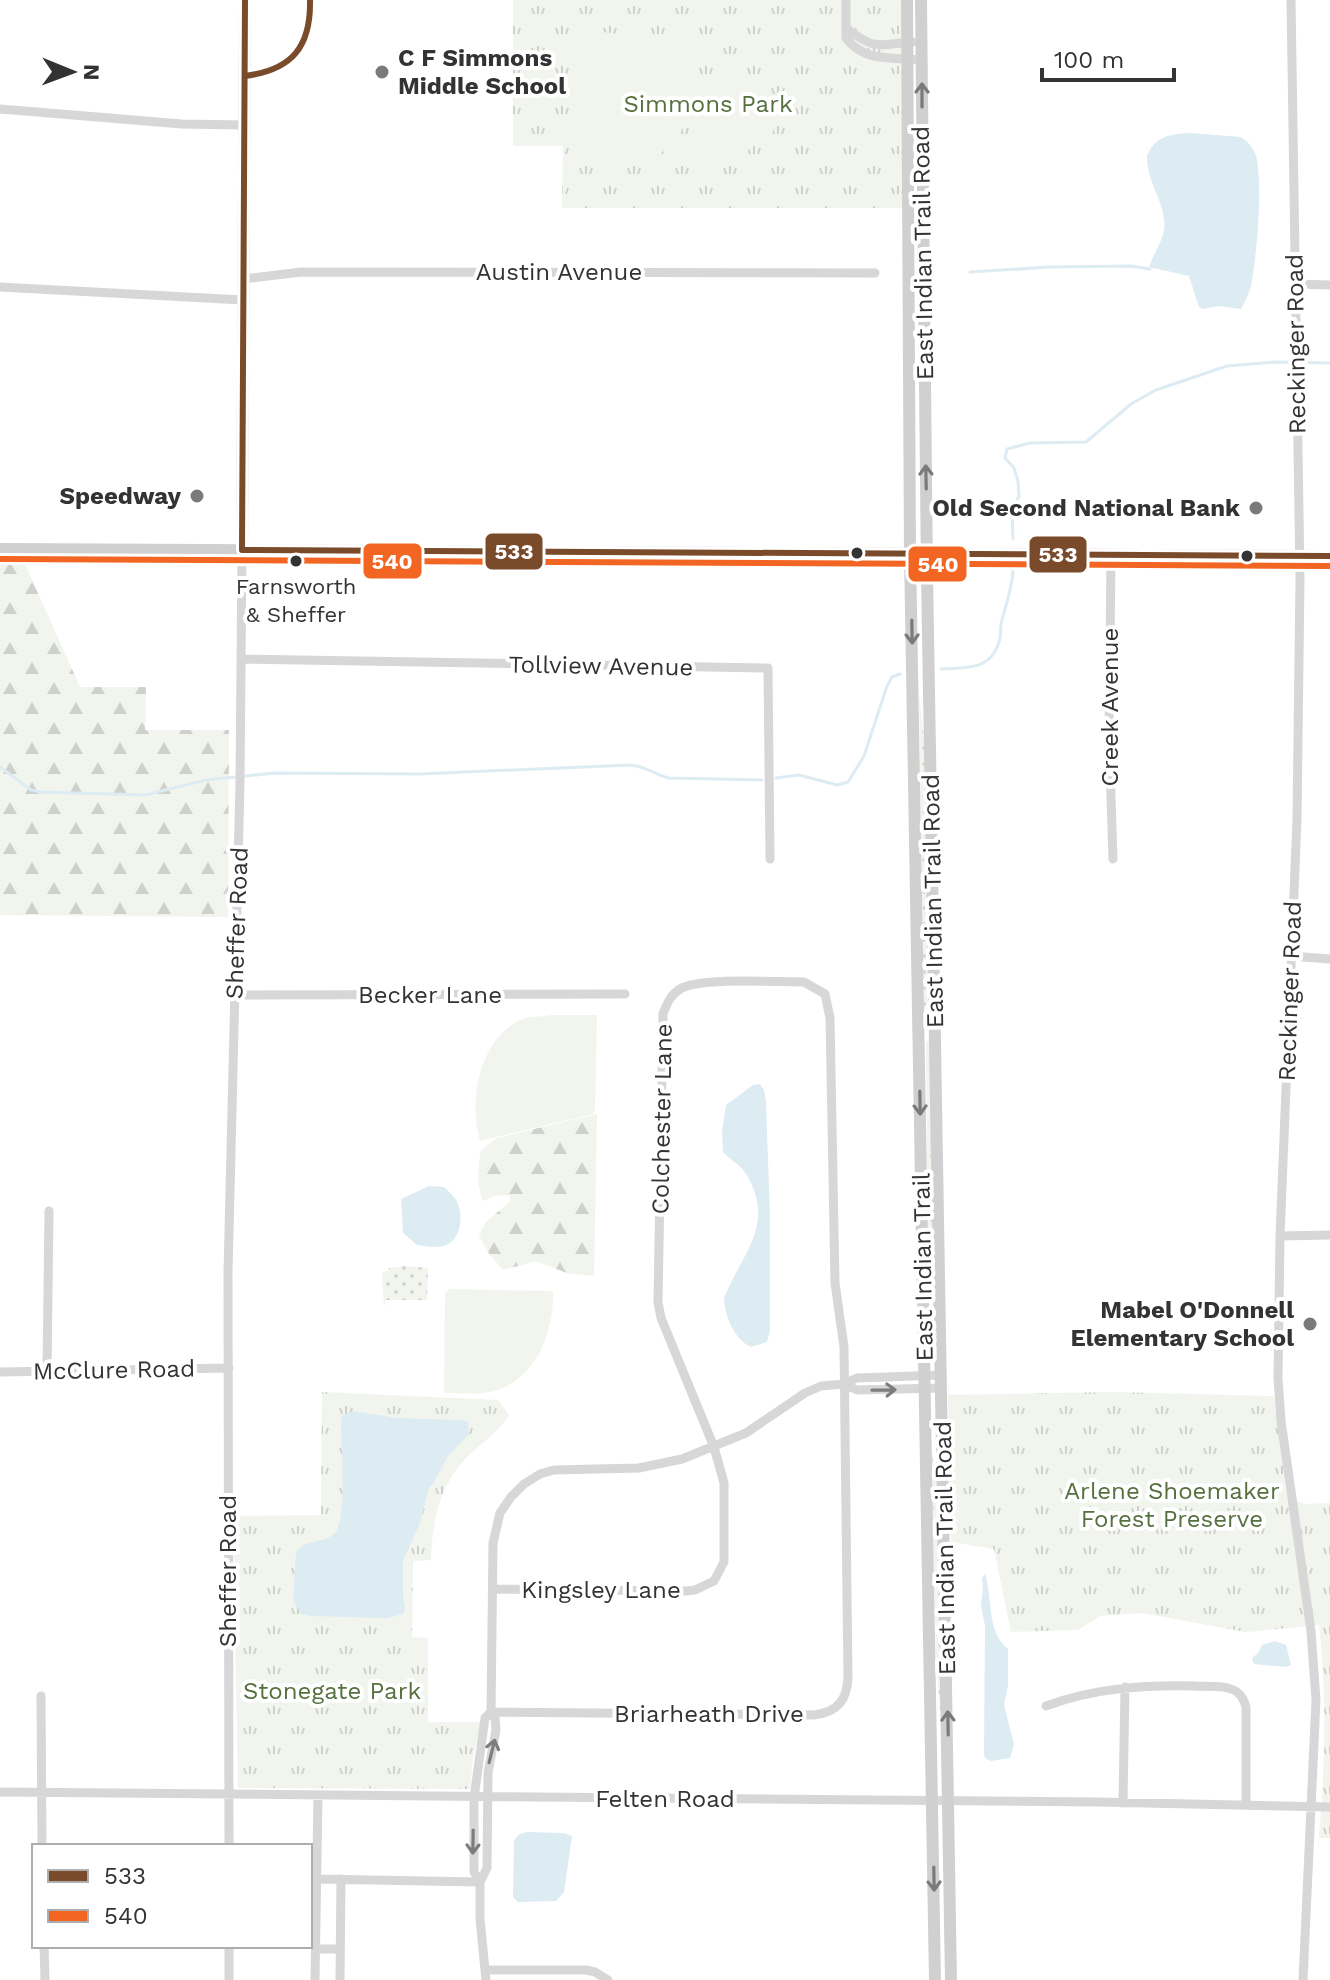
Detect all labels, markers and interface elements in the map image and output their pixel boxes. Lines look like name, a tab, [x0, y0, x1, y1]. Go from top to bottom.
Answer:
north arrow	[32, 32, 112, 112]
scale bar	[1042, 32, 1174, 82]
place label: C F Simmons Middle School	[398, 44, 566, 100]
text: 100 m	[1054, 46, 1124, 74]
marker: C F Simmons Middle School	[373, 63, 391, 81]
text: N	[79, 64, 104, 81]
one-way arrow	[914, 82, 929, 109]
park label: Simmons Park	[623, 90, 793, 118]
street label: East Indian Trail Road	[907, 125, 939, 381]
street label: Reckinger Road	[1280, 254, 1312, 434]
street label: Austin Avenue	[476, 258, 642, 286]
one-way arrow	[918, 464, 934, 491]
place label: Speedway	[60, 482, 181, 510]
marker: Speedway	[188, 487, 206, 505]
place label: Old Second National Bank	[932, 494, 1240, 522]
marker: Old Second National Bank	[1247, 499, 1265, 517]
line badge: 533	[484, 532, 544, 571]
line badge: 533	[1028, 535, 1088, 574]
text: 533	[495, 539, 533, 564]
line badge: 540	[362, 542, 423, 580]
text: 533	[1039, 542, 1077, 567]
unlabelled marker	[849, 545, 865, 561]
line badge: 540	[907, 545, 968, 583]
unlabelled marker	[1239, 548, 1255, 564]
text: 540	[371, 549, 413, 574]
text: 540	[917, 552, 959, 577]
marker: Farnsworth & Sheffer	[288, 553, 304, 569]
place label: Farnsworth & Sheffer	[236, 574, 356, 627]
one-way arrow	[904, 618, 919, 645]
street label: Creek Avenue	[1096, 628, 1124, 786]
street label: Tollview Avenue	[508, 650, 694, 682]
street label: East Indian Trail Road	[917, 773, 949, 1029]
street label: Sheffer Road	[220, 846, 254, 1000]
street label: Reckinger Road	[1273, 900, 1307, 1082]
street label: Becker Lane	[358, 981, 502, 1009]
street label: Colchester Lane	[646, 1023, 678, 1215]
one-way arrow	[913, 1089, 928, 1116]
street label: East Indian Trail	[907, 1172, 939, 1362]
place label: Mabel O'Donnell Elementary School	[1070, 1296, 1294, 1352]
marker: Mabel O'Donnell Elementary School	[1301, 1315, 1319, 1333]
street label: McClure Road	[33, 1355, 195, 1385]
one-way arrow	[870, 1382, 897, 1397]
street label: East Indian Trail Road	[929, 1420, 961, 1676]
park label: Arlene Shoemaker Forest Preserve	[1064, 1477, 1280, 1533]
street label: Sheffer Road	[214, 1495, 242, 1647]
street label: Kingsley Lane	[521, 1576, 681, 1604]
park label: Stonegate Park	[243, 1677, 421, 1705]
street label: Briarheath Drive	[614, 1700, 804, 1728]
one-way arrow	[940, 1710, 956, 1737]
one-way arrow	[485, 1738, 500, 1764]
street label: Felten Road	[595, 1785, 735, 1813]
one-way arrow	[466, 1828, 481, 1855]
legend	[32, 1844, 312, 1948]
text: 533	[104, 1862, 146, 1890]
one-way arrow	[926, 1865, 941, 1892]
text: 540	[104, 1902, 148, 1930]

